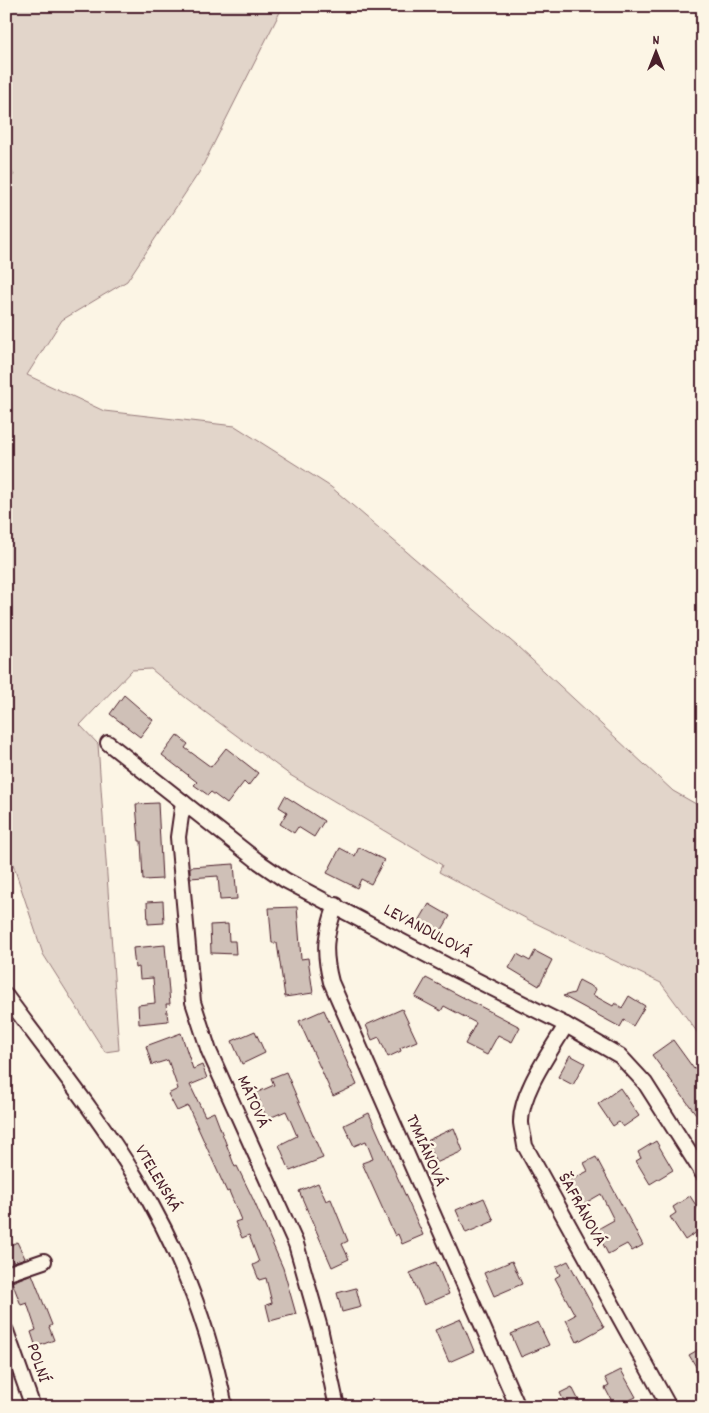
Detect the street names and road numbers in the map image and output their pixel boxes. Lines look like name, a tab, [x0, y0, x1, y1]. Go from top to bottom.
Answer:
street label: LEVANDULOVÁ	[379, 898, 475, 966]
street label: MÁTOVÁ	[229, 1072, 275, 1132]
street label: TYMIÁNOVÁ	[398, 1111, 452, 1191]
street label: VTELENSKÁ	[127, 1141, 187, 1217]
street label: ŠAFRÁNOVÁ	[551, 1169, 611, 1251]
street label: POLNÍ	[19, 1340, 56, 1387]

